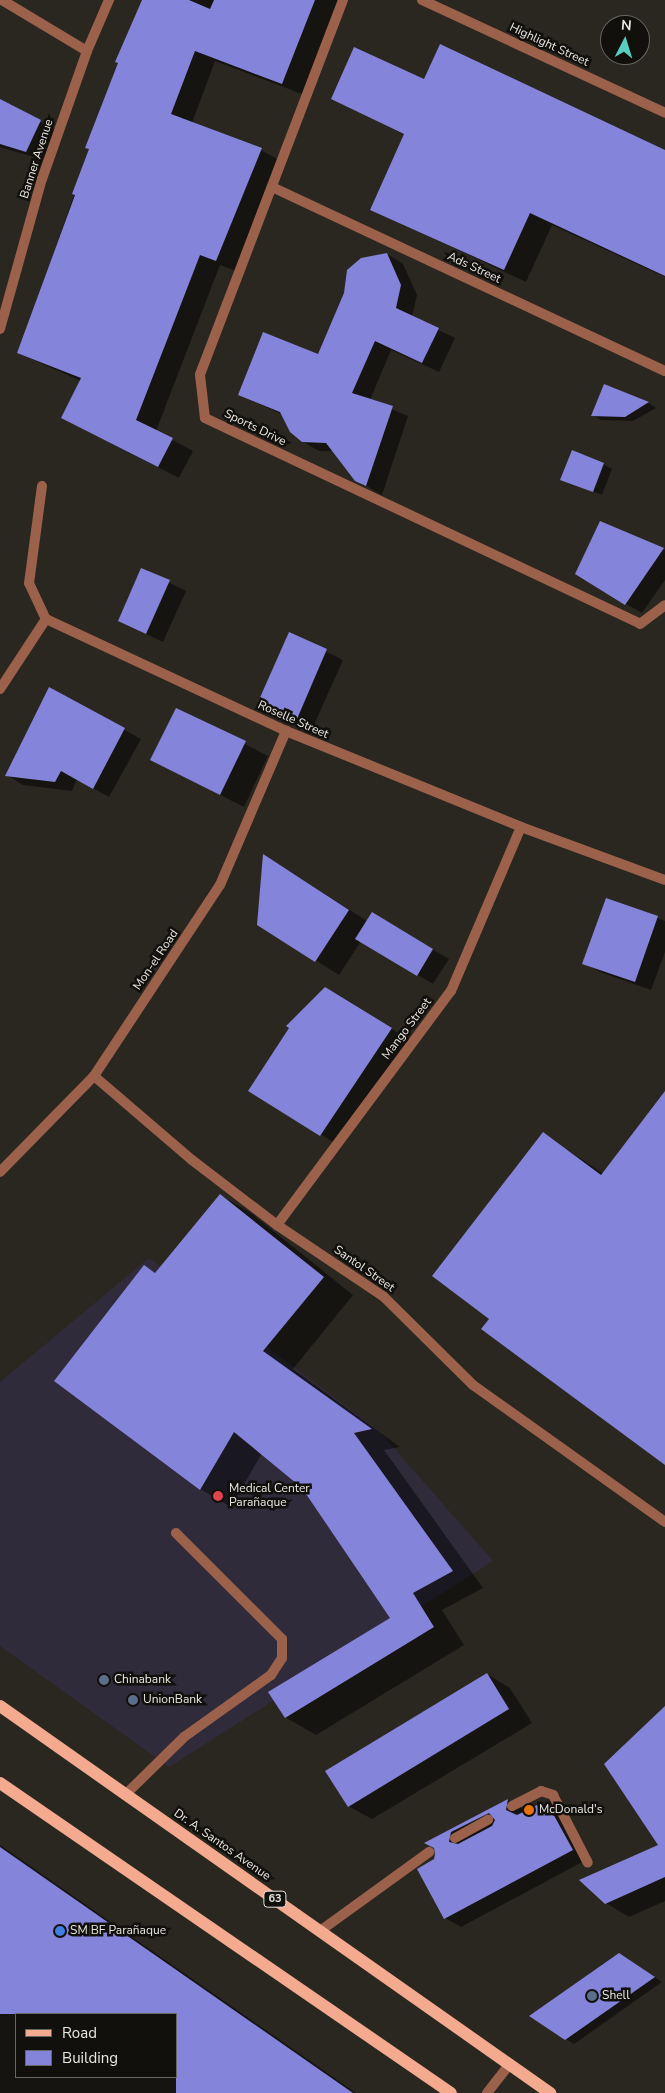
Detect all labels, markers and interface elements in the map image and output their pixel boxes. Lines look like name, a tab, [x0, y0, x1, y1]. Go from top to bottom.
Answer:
north arrow	[600, 15, 650, 65]
text: N	[620, 16, 632, 35]
street label: Highlight Street	[507, 20, 591, 70]
street label: Banner Avenue	[17, 117, 57, 201]
street label: Ads Street	[445, 249, 503, 287]
street label: Sports Drive	[222, 407, 288, 449]
street label: Roselle Street	[255, 698, 331, 742]
street label: Mon-el Road	[130, 927, 182, 993]
street label: Mango Street	[379, 996, 435, 1062]
street label: Santol Street	[331, 1243, 397, 1295]
place label: Medical Center Parañaque	[229, 1482, 310, 1510]
marker: Medical Center Parañaque	[211, 1489, 225, 1503]
place label: Chinabank	[114, 1673, 171, 1687]
marker: Chinabank	[98, 1674, 110, 1686]
place label: UnionBank	[143, 1693, 202, 1707]
marker: UnionBank	[127, 1694, 139, 1706]
place label: McDonald's	[539, 1803, 602, 1817]
marker: McDonald's	[523, 1804, 535, 1816]
street label: Dr. A. Santos Avenue	[171, 1806, 273, 1884]
road number: 63	[262, 1890, 288, 1908]
place label: SM BF Parañaque	[70, 1924, 166, 1938]
marker: SM BF Parañaque	[54, 1925, 66, 1937]
place label: Shell	[602, 1989, 630, 2003]
marker: Shell	[586, 1990, 598, 2002]
legend	[15, 2013, 178, 2078]
text: Road	[62, 2023, 97, 2043]
text: Building	[62, 2048, 118, 2068]

